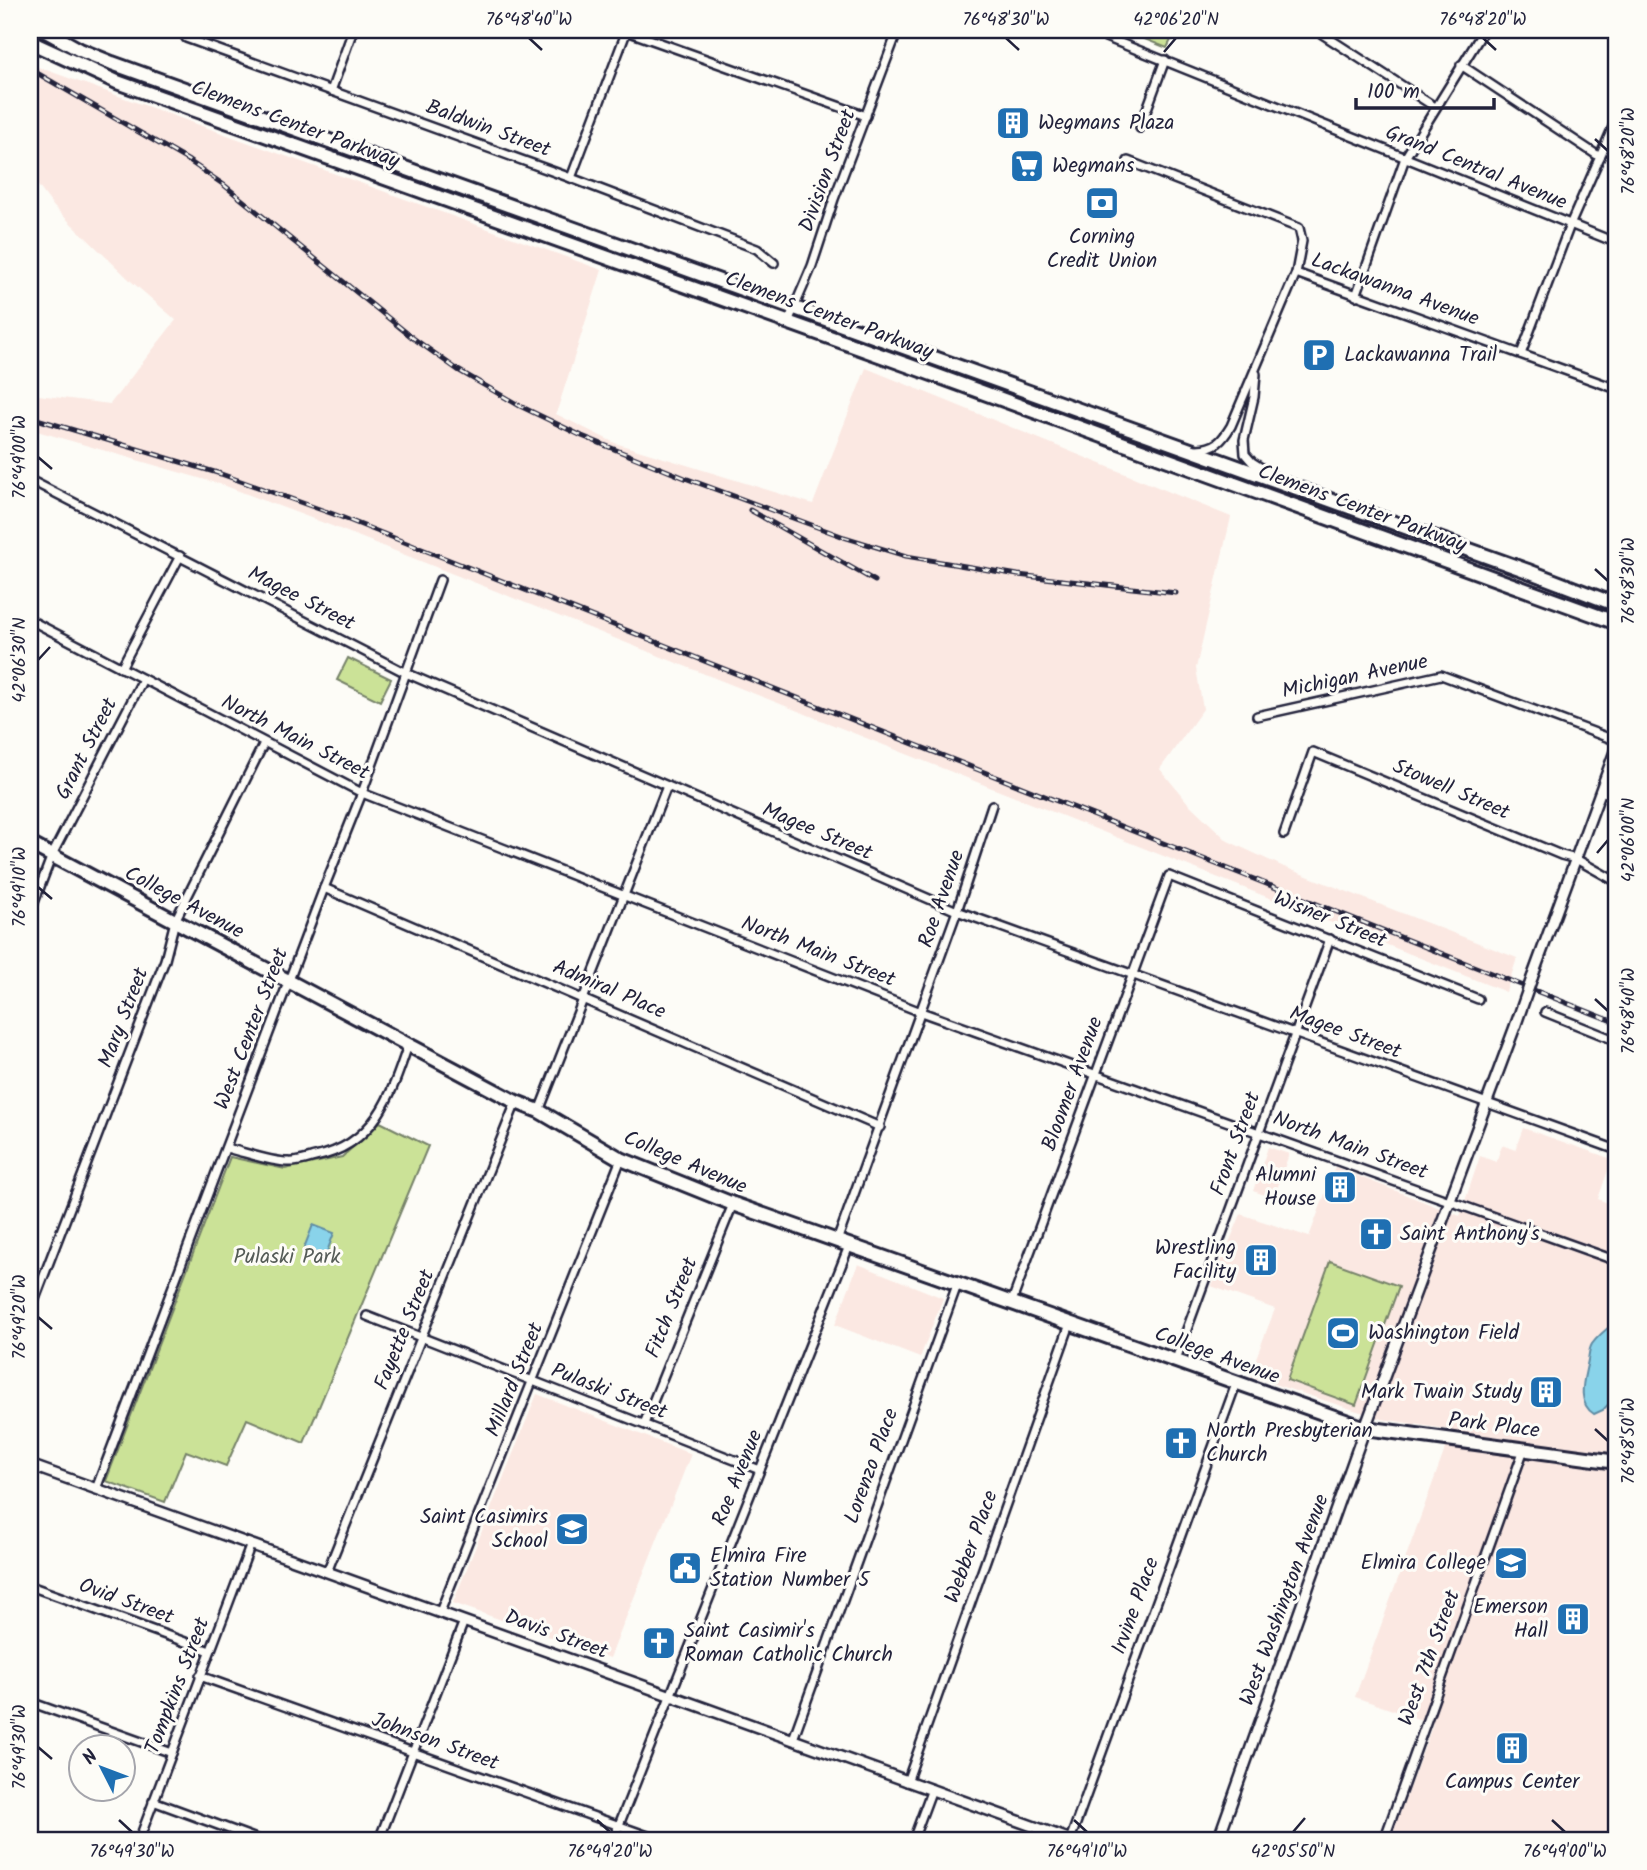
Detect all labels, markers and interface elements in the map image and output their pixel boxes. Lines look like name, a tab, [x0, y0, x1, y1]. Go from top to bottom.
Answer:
text: 76°48'40"W	[486, 6, 572, 35]
text: 76°48'30"W	[962, 6, 1050, 35]
text: 42°06'20"N	[1133, 6, 1219, 35]
text: 76°48'20"W	[1439, 6, 1527, 35]
scale bar	[1356, 66, 1495, 110]
street label: Clemens Center Parkway	[186, 72, 404, 178]
text: 100 m	[1367, 76, 1420, 109]
street label: Baldwin Street	[421, 91, 556, 167]
street label: Division Street	[790, 104, 866, 237]
building icon: Wegmans Plaza	[994, 104, 1032, 142]
place label: Wegmans Plaza	[1038, 107, 1174, 140]
text: 76°48'20"W	[1615, 107, 1644, 195]
street label: Grand Central Avenue	[1380, 117, 1572, 220]
supermarket icon: Wegmans	[1008, 147, 1046, 185]
place label: Wegmans	[1052, 150, 1135, 183]
bank icon: Corning Credit Union	[1083, 184, 1121, 222]
place label: Corning Credit Union	[1047, 221, 1157, 278]
street label: Lackawanna Avenue	[1306, 244, 1484, 336]
street label: Clemens Center Parkway	[720, 263, 938, 369]
parking icon: Lackawanna Trail	[1300, 336, 1338, 374]
place label: Lackawanna Trail	[1344, 339, 1497, 372]
text: 76°49'00"W	[6, 415, 35, 499]
street label: Clemens Center Parkway	[1253, 456, 1471, 562]
text: 76°48'30"W	[1615, 537, 1644, 625]
street label: Magee Street	[241, 558, 361, 641]
text: 42°06'30"N	[6, 617, 35, 703]
street label: Michigan Avenue	[1279, 645, 1432, 709]
street label: North Main Street	[215, 686, 376, 790]
street label: Grant Street	[47, 691, 127, 806]
street label: Stowell Street	[1387, 751, 1515, 830]
street label: Magee Street	[757, 794, 878, 870]
text: 42°06'00"N	[1615, 798, 1644, 882]
street label: Roe Avenue	[910, 845, 974, 952]
text: 76°49'10"W	[6, 847, 35, 927]
street label: College Avenue	[118, 858, 250, 949]
street label: Wisner Street	[1268, 882, 1392, 958]
street label: North Main Street	[736, 907, 901, 997]
street label: West Center Street	[206, 943, 298, 1115]
street label: Admiral Place	[547, 951, 671, 1029]
street label: Mary Street	[90, 962, 159, 1073]
text: 76°48'40"W	[1615, 968, 1644, 1054]
street label: Magee Street	[1284, 997, 1406, 1069]
street label: Bloomer Avenue	[1033, 1012, 1113, 1156]
street label: Front Street	[1202, 1087, 1270, 1201]
street label: North Main Street	[1268, 1103, 1433, 1190]
street label: College Avenue	[618, 1122, 752, 1204]
place label: Alumni House	[1255, 1159, 1317, 1216]
building icon: Alumni House	[1321, 1168, 1359, 1206]
church icon: Saint Anthony's	[1357, 1215, 1395, 1253]
place label: Saint Anthony's	[1400, 1218, 1540, 1251]
place label: Wrestling Facility	[1155, 1232, 1236, 1289]
park label: Pulaski Park	[234, 1241, 341, 1274]
building icon: Wrestling Facility	[1242, 1241, 1280, 1279]
street label: Fitch Street	[637, 1252, 708, 1364]
street label: Fayette Street	[366, 1264, 445, 1395]
text: 76°49'20"W	[6, 1274, 35, 1360]
sports icon: Washington Field	[1324, 1314, 1362, 1352]
street label: Millard Street	[477, 1317, 553, 1442]
place label: Washington Field	[1368, 1317, 1519, 1350]
street label: College Avenue	[1150, 1318, 1285, 1394]
street label: Pulaski Street	[546, 1355, 673, 1430]
building icon: Mark Twain Study	[1527, 1373, 1565, 1411]
place label: Mark Twain Study	[1361, 1376, 1522, 1409]
text: 76°48'50"W	[1615, 1398, 1644, 1484]
street label: Lorenzo Place	[836, 1403, 908, 1528]
street label: Park Place	[1446, 1404, 1542, 1448]
place label: North Presbyterian Church	[1206, 1415, 1373, 1472]
street label: Roe Avenue	[704, 1424, 773, 1531]
church icon: North Presbyterian Church	[1162, 1424, 1200, 1462]
street label: Webber Place	[936, 1485, 1008, 1608]
street label: West Washington Avenue	[1231, 1489, 1339, 1710]
place label: Saint Casimirs School	[420, 1501, 548, 1558]
school or university icon: Saint Casimirs School	[553, 1510, 591, 1548]
place label: Elmira Fire Station Number 5	[710, 1540, 871, 1597]
school or university icon: Elmira College	[1492, 1544, 1530, 1582]
place label: Elmira College	[1360, 1547, 1487, 1580]
public building icon: Elmira Fire Station Number 5	[666, 1549, 704, 1587]
street label: Irvine Place	[1103, 1552, 1169, 1659]
street label: Ovid Street	[74, 1570, 179, 1635]
street label: West 7th Street	[1390, 1585, 1470, 1730]
place label: Emerson Hall	[1473, 1591, 1548, 1648]
building icon: Emerson Hall	[1554, 1600, 1592, 1638]
street label: Davis Street	[500, 1601, 613, 1669]
street label: Tompkins Street	[137, 1612, 220, 1759]
place label: Saint Casimir's Roman Catholic Church	[684, 1615, 893, 1672]
church icon: Saint Casimir's Roman Catholic Church	[640, 1624, 678, 1662]
text: 76°49'30"W	[6, 1704, 35, 1790]
street label: Johnson Street	[367, 1704, 504, 1781]
building icon: Campus Center	[1493, 1729, 1531, 1767]
north arrow	[66, 1734, 136, 1804]
text: N	[76, 1743, 106, 1772]
place label: Campus Center	[1445, 1766, 1580, 1799]
text: 76°49'30"W	[89, 1838, 175, 1867]
text: 76°49'20"W	[567, 1838, 653, 1867]
text: 76°49'10"W	[1047, 1838, 1127, 1867]
text: 42°05'50"N	[1251, 1838, 1335, 1867]
text: 76°49'00"W	[1523, 1838, 1607, 1867]

